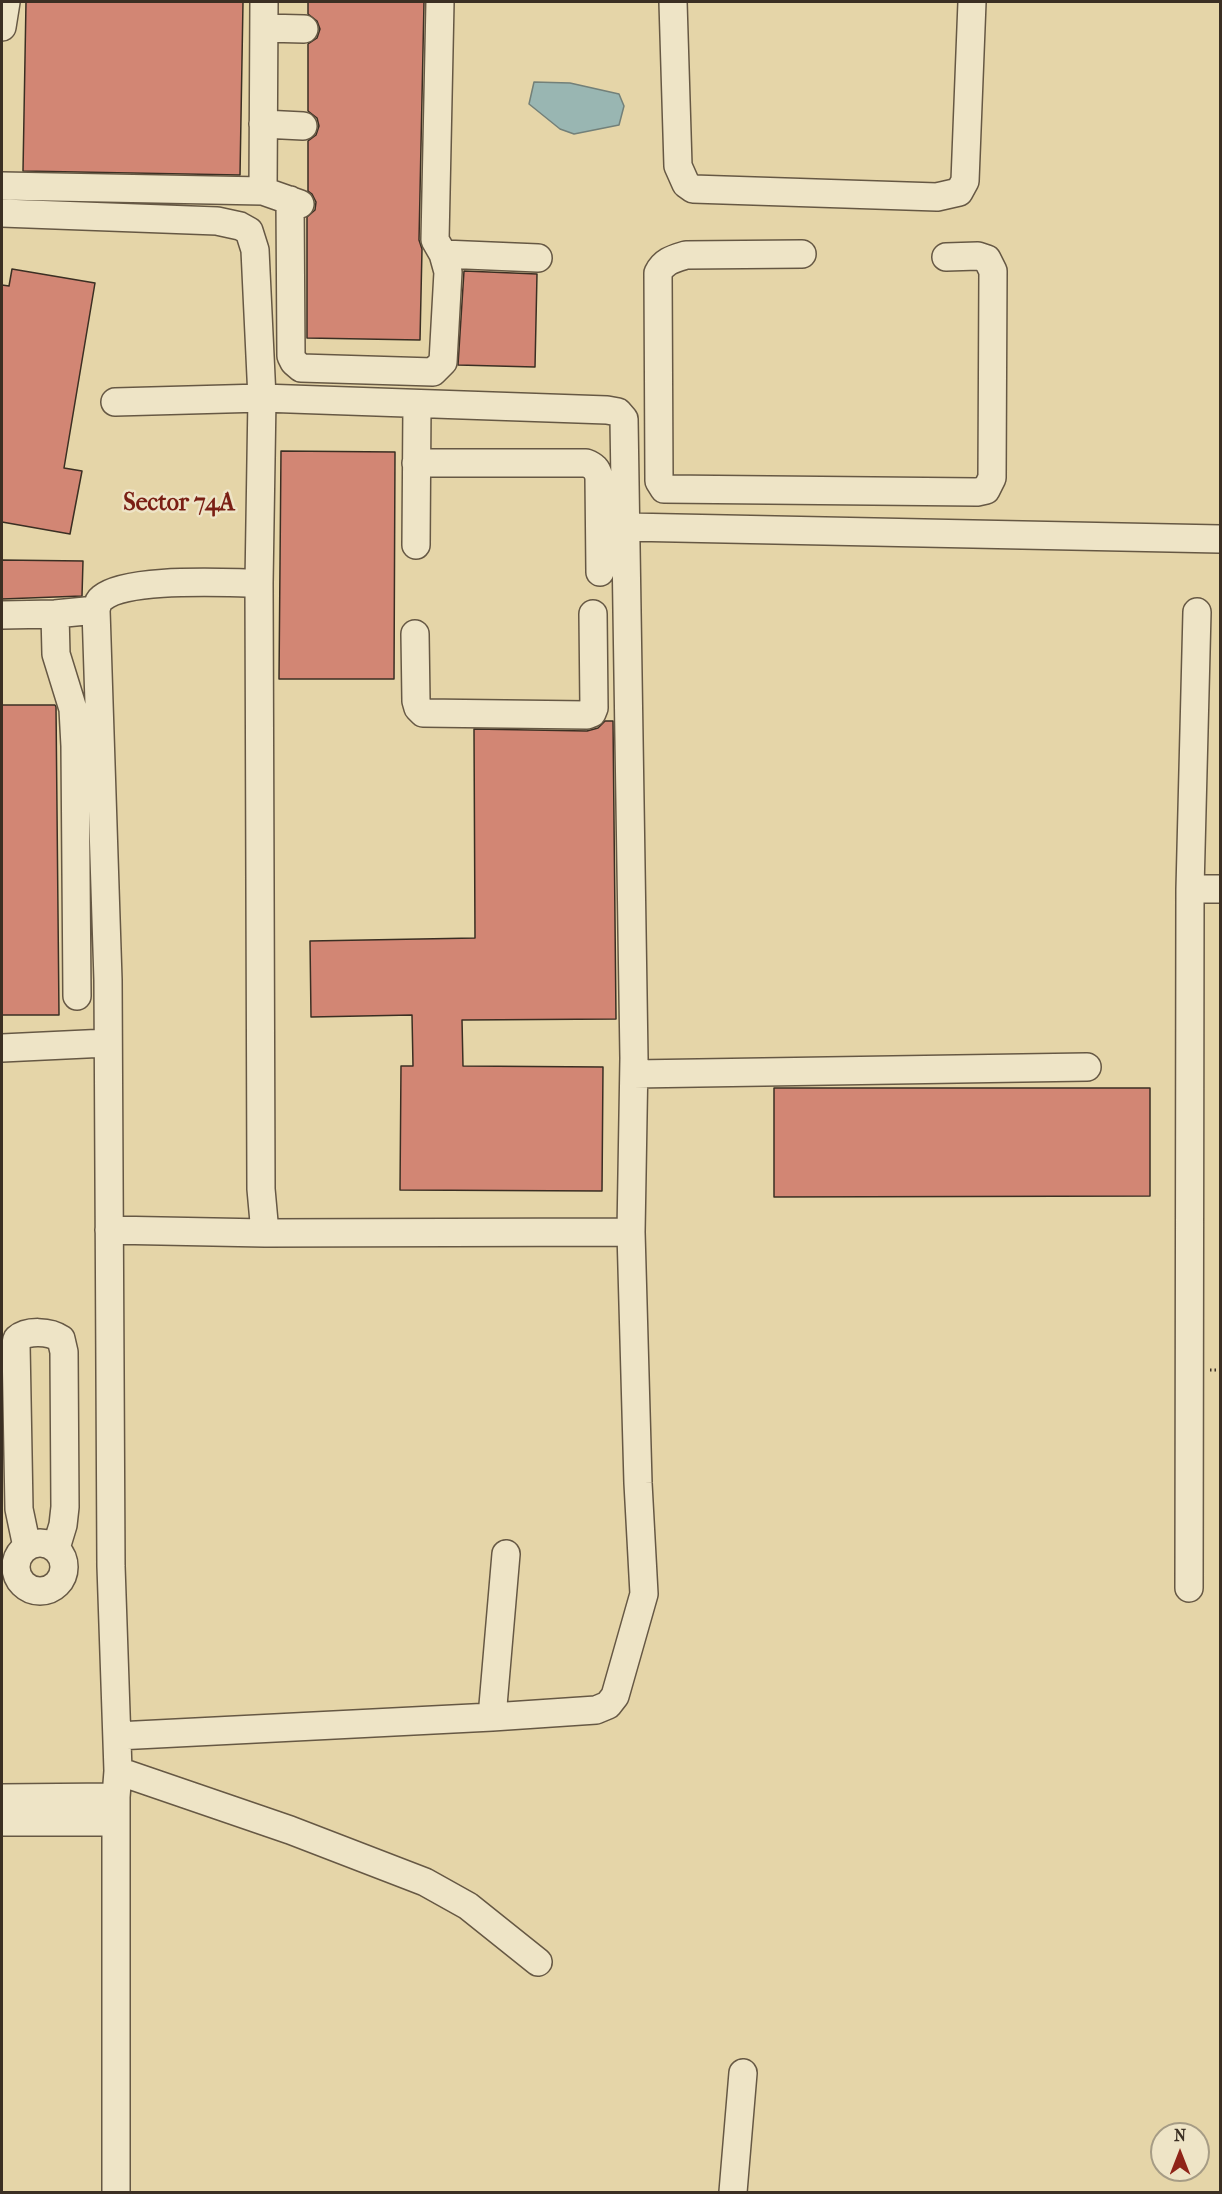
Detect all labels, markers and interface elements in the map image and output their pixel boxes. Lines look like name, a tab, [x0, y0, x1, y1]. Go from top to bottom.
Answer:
district label: Sector 74A	[123, 490, 235, 518]
north arrow	[1150, 2122, 1210, 2182]
text: N	[1174, 2126, 1186, 2145]

